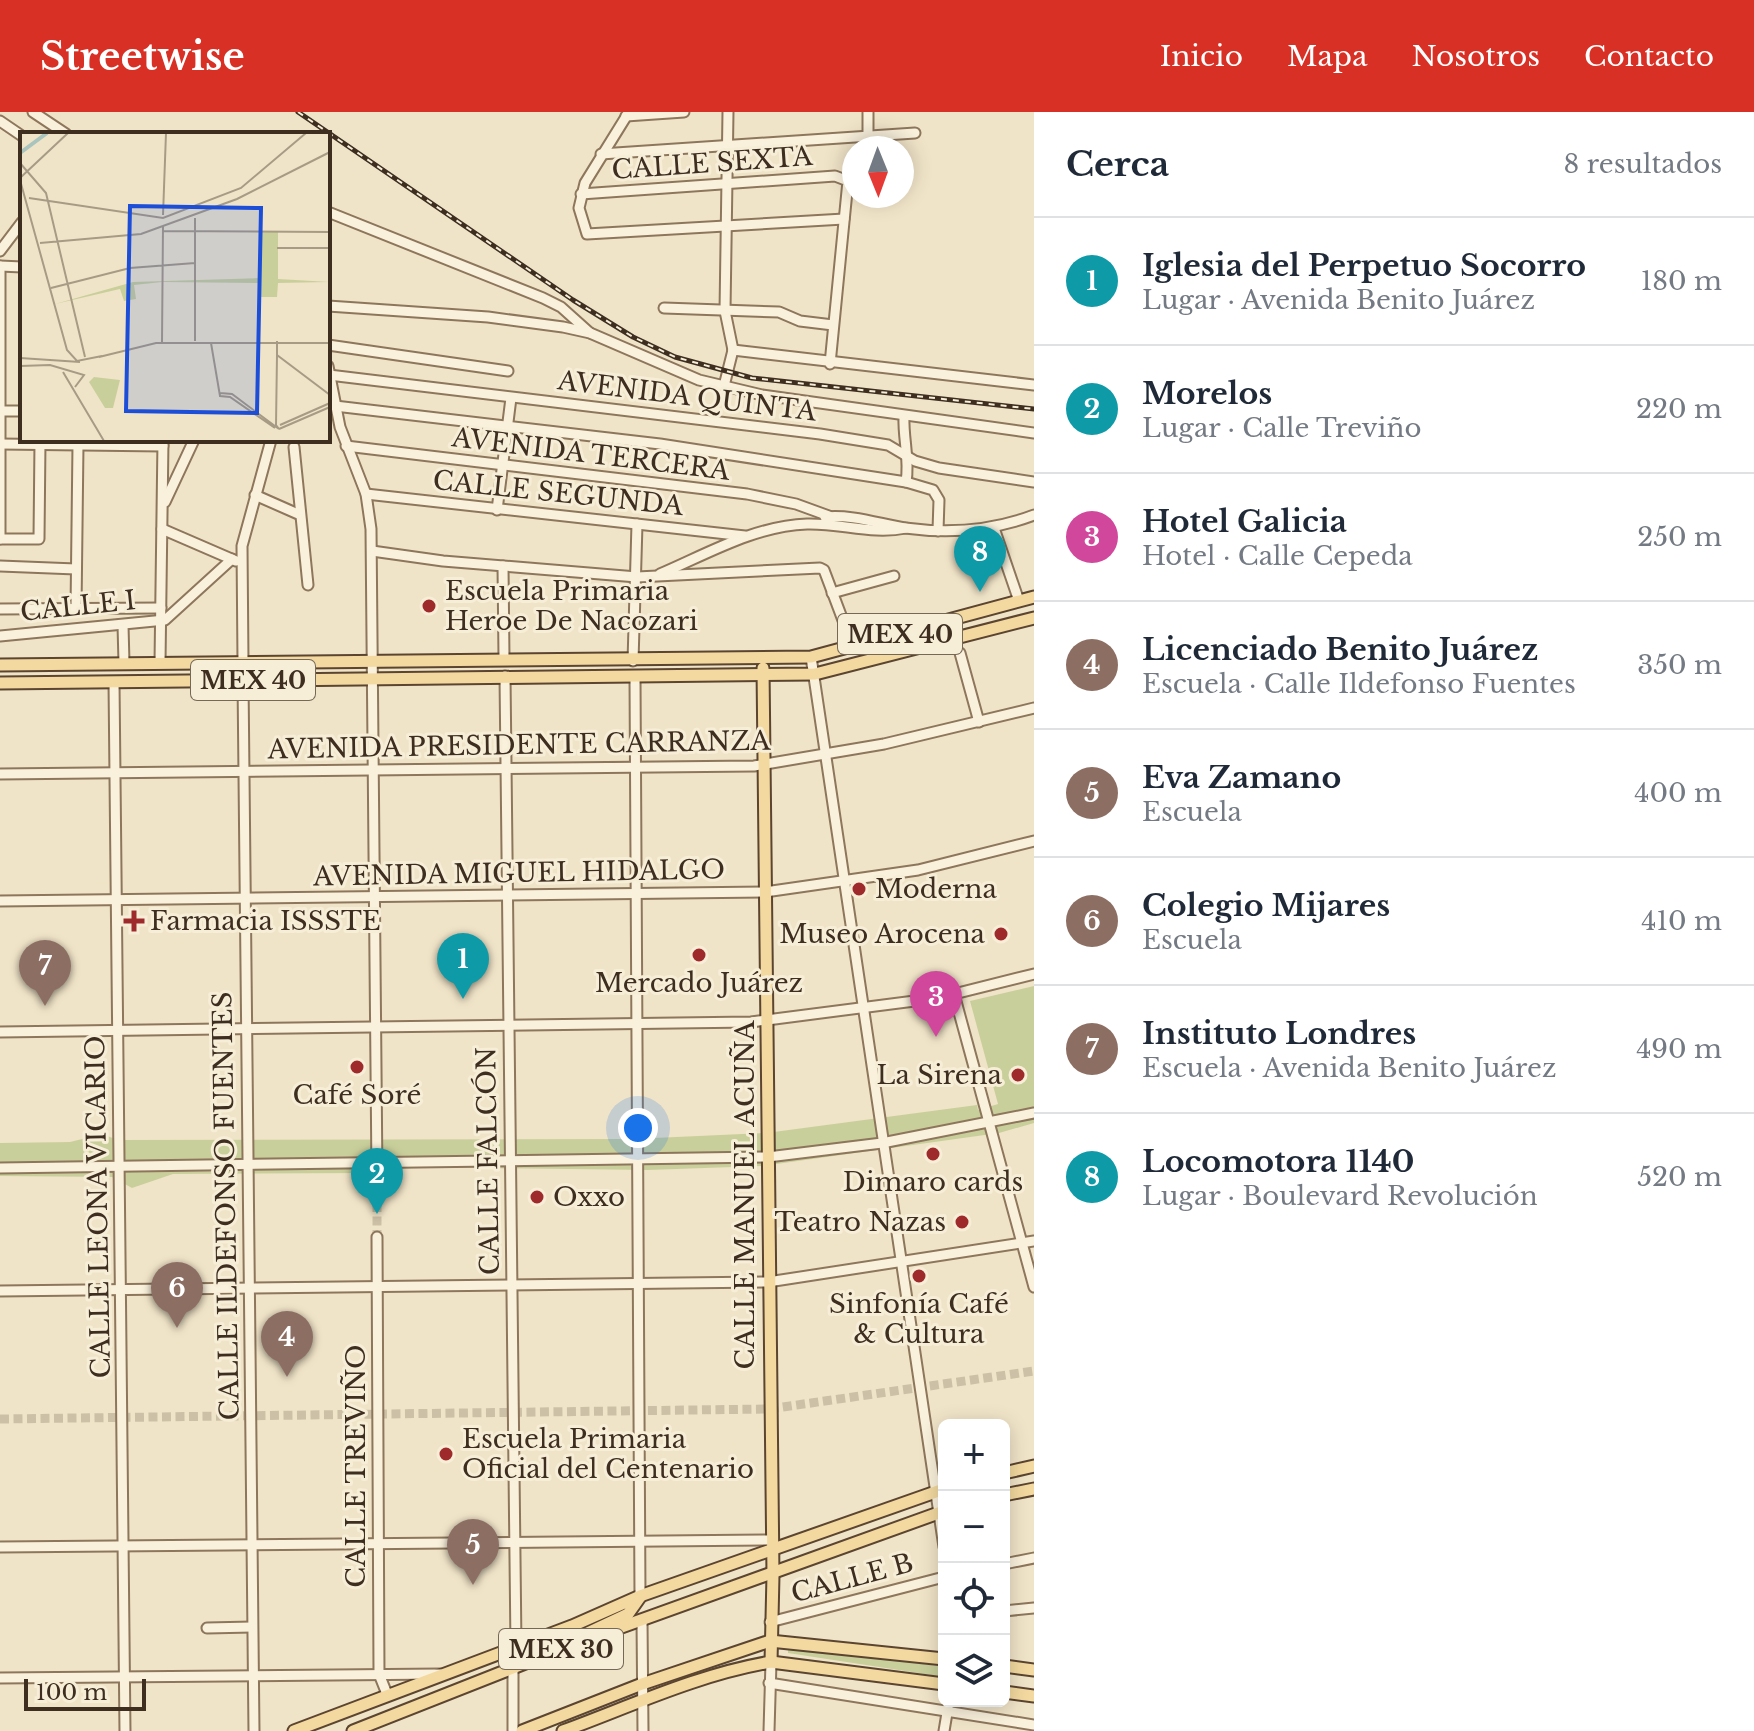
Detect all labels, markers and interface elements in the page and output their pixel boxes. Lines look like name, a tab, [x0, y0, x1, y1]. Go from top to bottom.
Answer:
text: Streetwise	[40, 33, 245, 80]
text: Inicio	[1160, 39, 1243, 74]
text: Mapa	[1287, 39, 1368, 74]
text: Nosotros	[1412, 39, 1540, 74]
text: Contacto	[1584, 39, 1714, 74]
inset map	[20, 132, 330, 442]
north arrow	[842, 136, 914, 208]
street label: CALLE SEXTA	[611, 140, 814, 186]
text: Cerca	[1066, 143, 1169, 185]
text: 8 resultados	[1564, 148, 1722, 180]
text: Iglesia del Perpetuo Socorro	[1142, 247, 1586, 284]
text: 1	[1086, 265, 1098, 297]
text: 180 m	[1641, 265, 1722, 297]
text: Lugar · Avenida Benito Juárez	[1142, 284, 1535, 316]
street label: AVENIDA QUINTA	[555, 364, 819, 428]
text: Morelos	[1142, 375, 1272, 412]
text: 2	[1084, 393, 1100, 425]
text: 220 m	[1636, 393, 1722, 425]
text: Lugar · Calle Treviño	[1142, 412, 1421, 444]
street label: AVENIDA TERCERA	[449, 421, 733, 487]
street label: CALLE SEGUNDA	[431, 464, 686, 522]
text: Hotel Galicia	[1142, 503, 1347, 540]
text: 3	[1084, 521, 1100, 553]
text: 250 m	[1637, 521, 1722, 553]
pin: 8	[954, 526, 1006, 592]
text: Hotel · Calle Cepeda	[1142, 540, 1413, 572]
place label: Escuela Primaria Heroe De Nacozari	[445, 575, 698, 637]
street label: CALLE I	[19, 584, 137, 628]
marker: Escuela Primaria Heroe De Nacozari	[420, 597, 438, 615]
road number: MEX 40	[838, 614, 962, 654]
text: Licenciado Benito Juárez	[1142, 631, 1538, 668]
text: 4	[1083, 649, 1101, 681]
text: 350 m	[1637, 649, 1722, 681]
road number: MEX 40	[191, 660, 315, 700]
text: Escuela · Calle Ildefonso Fuentes	[1142, 668, 1576, 700]
street label: AVENIDA PRESIDENTE CARRANZA	[266, 725, 772, 765]
text: Eva Zamano	[1142, 759, 1341, 796]
text: 5	[1084, 777, 1100, 809]
text: 400 m	[1634, 777, 1722, 809]
text: Escuela	[1142, 796, 1242, 828]
street label: AVENIDA MIGUEL HIDALGO	[312, 853, 725, 893]
place label: Moderna	[875, 873, 997, 905]
marker: Moderna	[850, 880, 868, 898]
text: Colegio Mijares	[1142, 887, 1390, 924]
place label: Farmacia ISSSTE	[150, 905, 381, 937]
text: 6	[1083, 905, 1101, 937]
text: 410 m	[1641, 905, 1722, 937]
marker: Farmacia ISSSTE	[125, 912, 143, 930]
place label: Museo Arocena	[779, 918, 986, 950]
text: Escuela	[1142, 924, 1242, 956]
marker: Museo Arocena	[992, 925, 1010, 943]
pin: 1	[437, 933, 489, 999]
pin: 7	[19, 940, 71, 1006]
marker: Mercado Juárez	[690, 946, 708, 964]
place label: Mercado Juárez	[595, 967, 803, 999]
pin: 3	[910, 971, 962, 1037]
street label: CALLE ILDEFONSO FUENTES	[206, 991, 246, 1421]
text: Instituto Londres	[1142, 1015, 1416, 1052]
street label: CALLE MANUEL ACUÑA	[729, 1020, 761, 1369]
text: 7	[1085, 1033, 1099, 1065]
text: 490 m	[1636, 1033, 1722, 1065]
street label: CALLE LEONA VICARIO	[79, 1035, 117, 1379]
street label: CALLE FALCÓN	[470, 1047, 506, 1275]
text: Escuela · Avenida Benito Juárez	[1142, 1052, 1556, 1084]
marker: Café Soré	[348, 1058, 366, 1076]
place label: La Sirena	[877, 1059, 1003, 1091]
marker: La Sirena	[1009, 1066, 1027, 1084]
place label: Café Soré	[293, 1079, 421, 1111]
your location	[618, 1108, 658, 1148]
text: Locomotora 1140	[1142, 1143, 1414, 1180]
marker: Dimaro cards	[924, 1145, 942, 1163]
pin: 2	[351, 1148, 403, 1214]
text: 8	[1084, 1161, 1100, 1193]
text: 520 m	[1637, 1161, 1722, 1193]
place label: Dimaro cards	[843, 1166, 1023, 1198]
text: Lugar · Boulevard Revolución	[1142, 1180, 1538, 1212]
place label: Oxxo	[553, 1181, 625, 1213]
marker: Oxxo	[528, 1188, 546, 1206]
place label: Teatro Nazas	[775, 1206, 946, 1238]
marker: Teatro Nazas	[953, 1213, 971, 1231]
pin: 6	[151, 1262, 203, 1328]
marker: Sinfonía Café & Cultura	[910, 1267, 928, 1285]
place label: Sinfonía Café & Cultura	[829, 1288, 1009, 1350]
pin: 4	[261, 1311, 313, 1377]
street label: CALLE TREVIÑO	[340, 1344, 372, 1588]
map controls	[938, 1419, 1010, 1707]
button: +	[938, 1419, 1010, 1491]
place label: Escuela Primaria Oficial del Centenario	[462, 1423, 754, 1485]
marker: Escuela Primaria Oficial del Centenario	[437, 1445, 455, 1463]
button: −	[938, 1491, 1010, 1563]
pin: 5	[447, 1519, 499, 1585]
street label: CALLE B	[787, 1546, 917, 1610]
button: locate	[938, 1563, 1010, 1635]
road number: MEX 30	[499, 1629, 623, 1669]
button: layers	[938, 1635, 1010, 1707]
scale bar	[24, 1675, 146, 1711]
text: 100 m	[36, 1679, 107, 1706]

